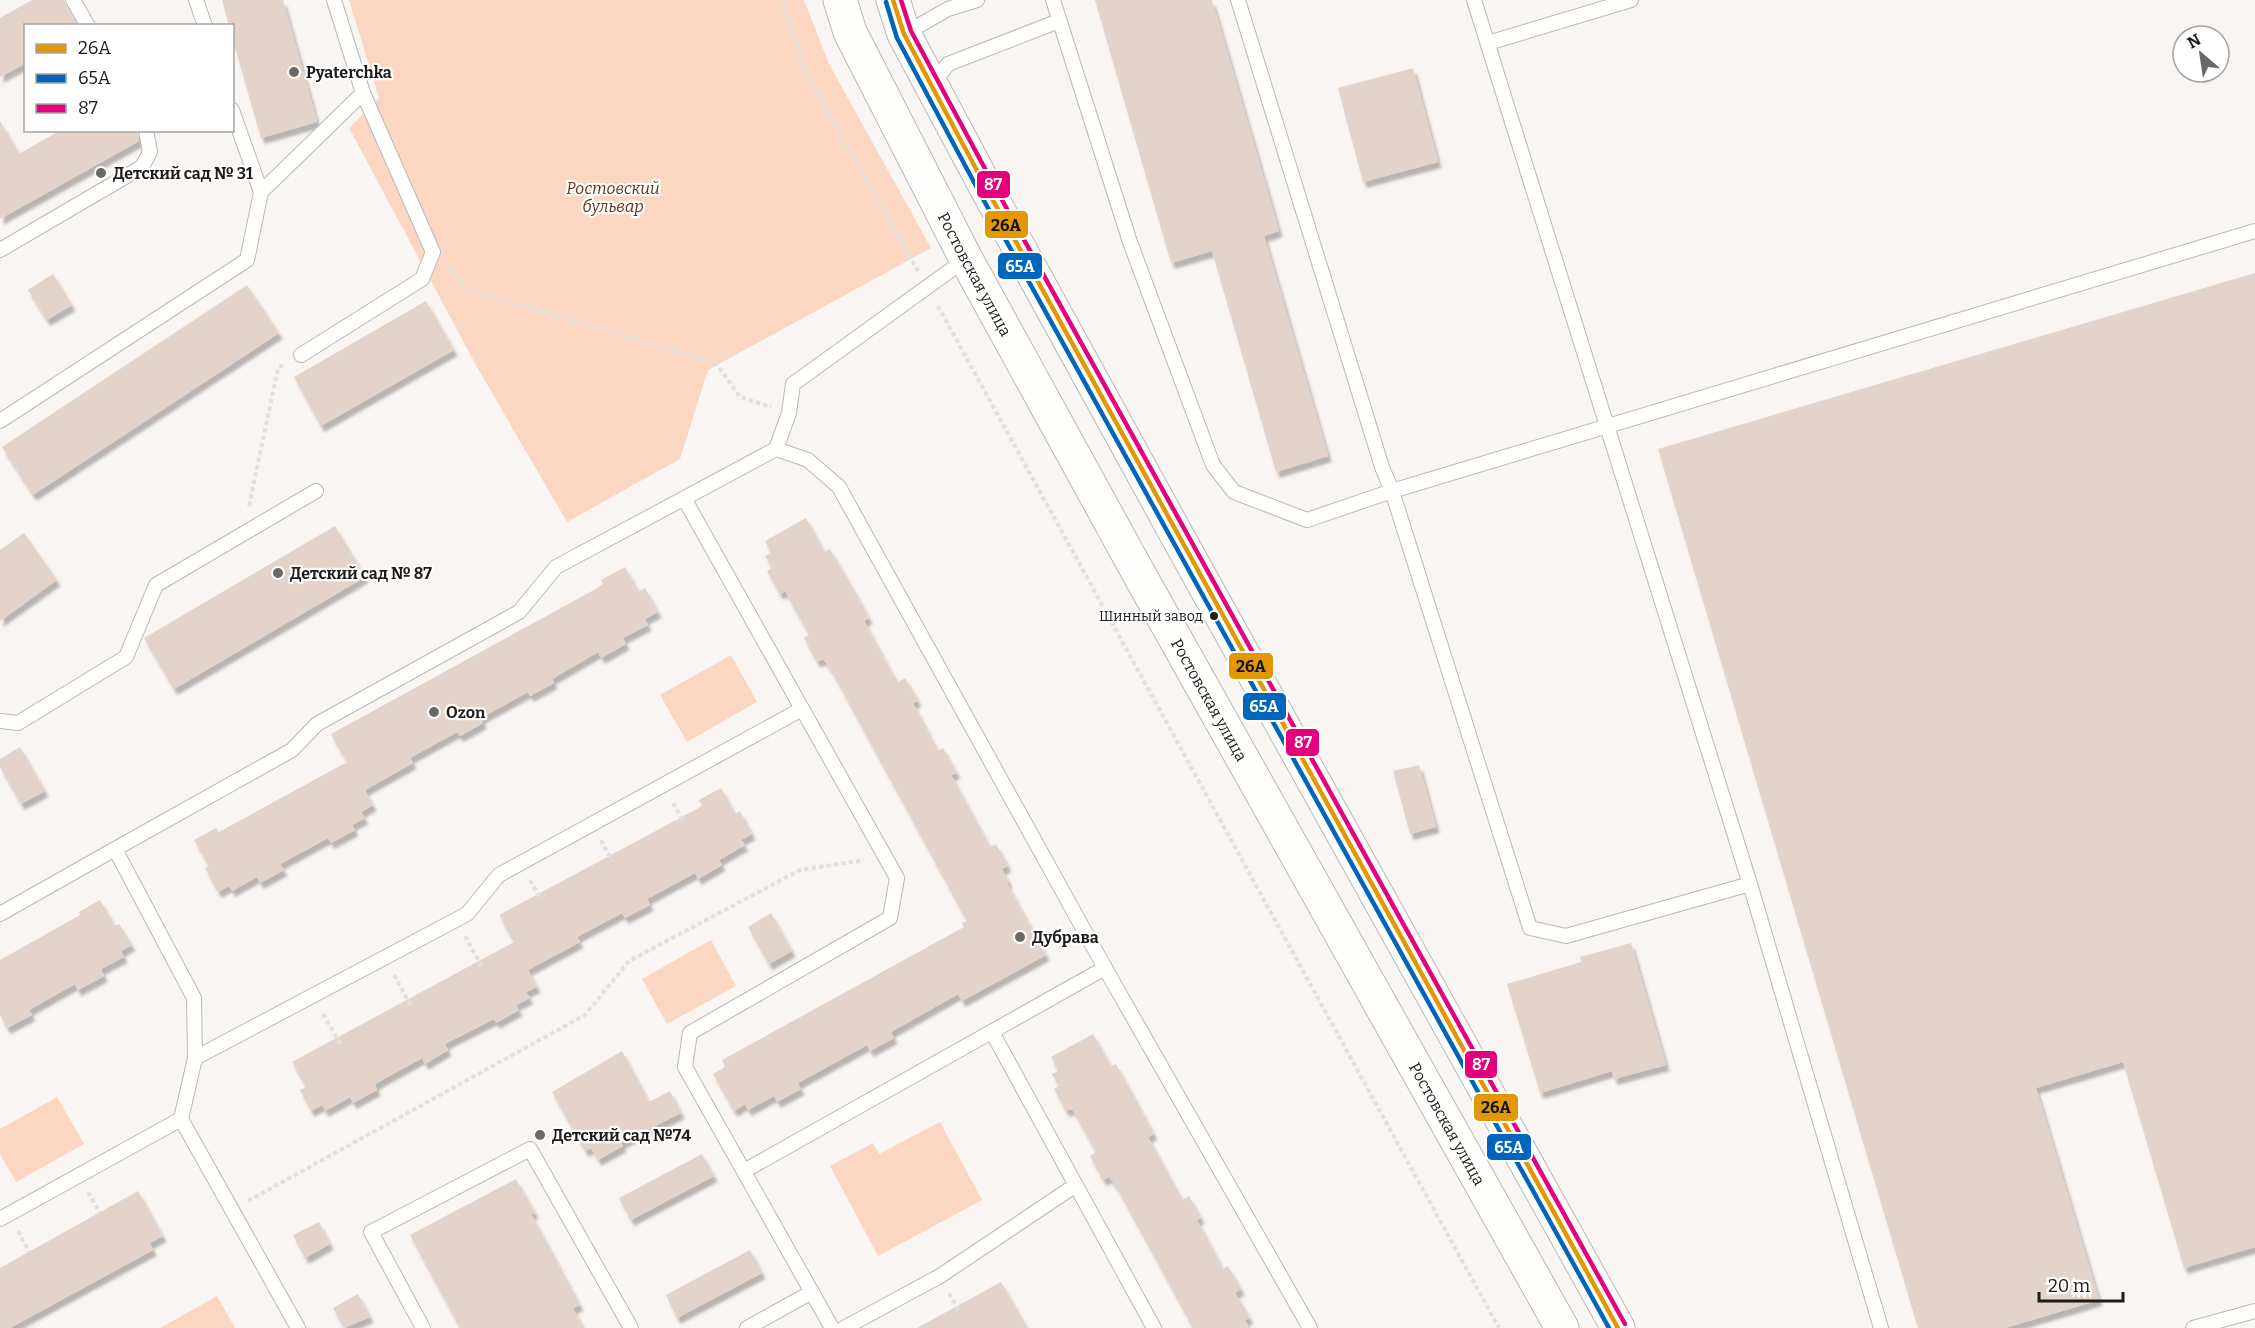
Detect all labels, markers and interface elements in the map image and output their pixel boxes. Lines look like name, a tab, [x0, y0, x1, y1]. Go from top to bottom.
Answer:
legend	[24, 24, 234, 132]
north arrow	[2171, 24, 2231, 84]
text: N	[2184, 30, 2204, 53]
text: 26А	[78, 37, 111, 59]
place label: Pyaterchka	[306, 63, 392, 82]
marker: Pyaterchka	[287, 65, 301, 79]
text: 65А	[78, 67, 111, 89]
text: 87	[78, 97, 98, 119]
place label: Детский сад № 31	[113, 164, 253, 183]
marker: Детский сад № 31	[94, 166, 108, 180]
line badge: 87	[976, 170, 1011, 199]
text: 87	[984, 175, 1003, 194]
park label: Ростовский бульвар	[566, 179, 660, 216]
street label: Ростовская улица	[934, 209, 1016, 339]
line badge: 26А	[984, 210, 1029, 239]
text: 26А	[991, 216, 1022, 235]
line badge: 65А	[997, 252, 1043, 280]
text: 65А	[1005, 257, 1035, 276]
place label: Детский сад № 87	[290, 564, 432, 583]
marker: Детский сад № 87	[271, 566, 285, 580]
place label: Шинный завод	[1099, 608, 1204, 625]
marker: Шинный завод	[1208, 610, 1220, 622]
street label: Ростовская улица	[1168, 635, 1252, 765]
line badge: 26А	[1228, 652, 1274, 680]
text: 26А	[1236, 657, 1267, 676]
line badge: 65А	[1242, 692, 1287, 721]
text: 65А	[1249, 697, 1279, 716]
place label: Ozon	[446, 703, 486, 722]
marker: Ozon	[427, 705, 441, 719]
line badge: 87	[1285, 728, 1320, 757]
text: 87	[1294, 733, 1313, 752]
place label: Дубрава	[1032, 928, 1099, 947]
marker: Дубрава	[1013, 930, 1027, 944]
line badge: 87	[1464, 1050, 1498, 1079]
text: 87	[1472, 1055, 1491, 1074]
street label: Ростовская улица	[1405, 1059, 1489, 1188]
line badge: 26А	[1473, 1093, 1519, 1122]
text: 26А	[1481, 1098, 1512, 1117]
place label: Детский сад №74	[552, 1126, 691, 1145]
marker: Детский сад №74	[533, 1128, 547, 1142]
line badge: 65А	[1486, 1133, 1532, 1161]
text: 65А	[1494, 1138, 1524, 1157]
scale bar	[2039, 1265, 2123, 1303]
text: 20 m	[2048, 1275, 2090, 1297]

